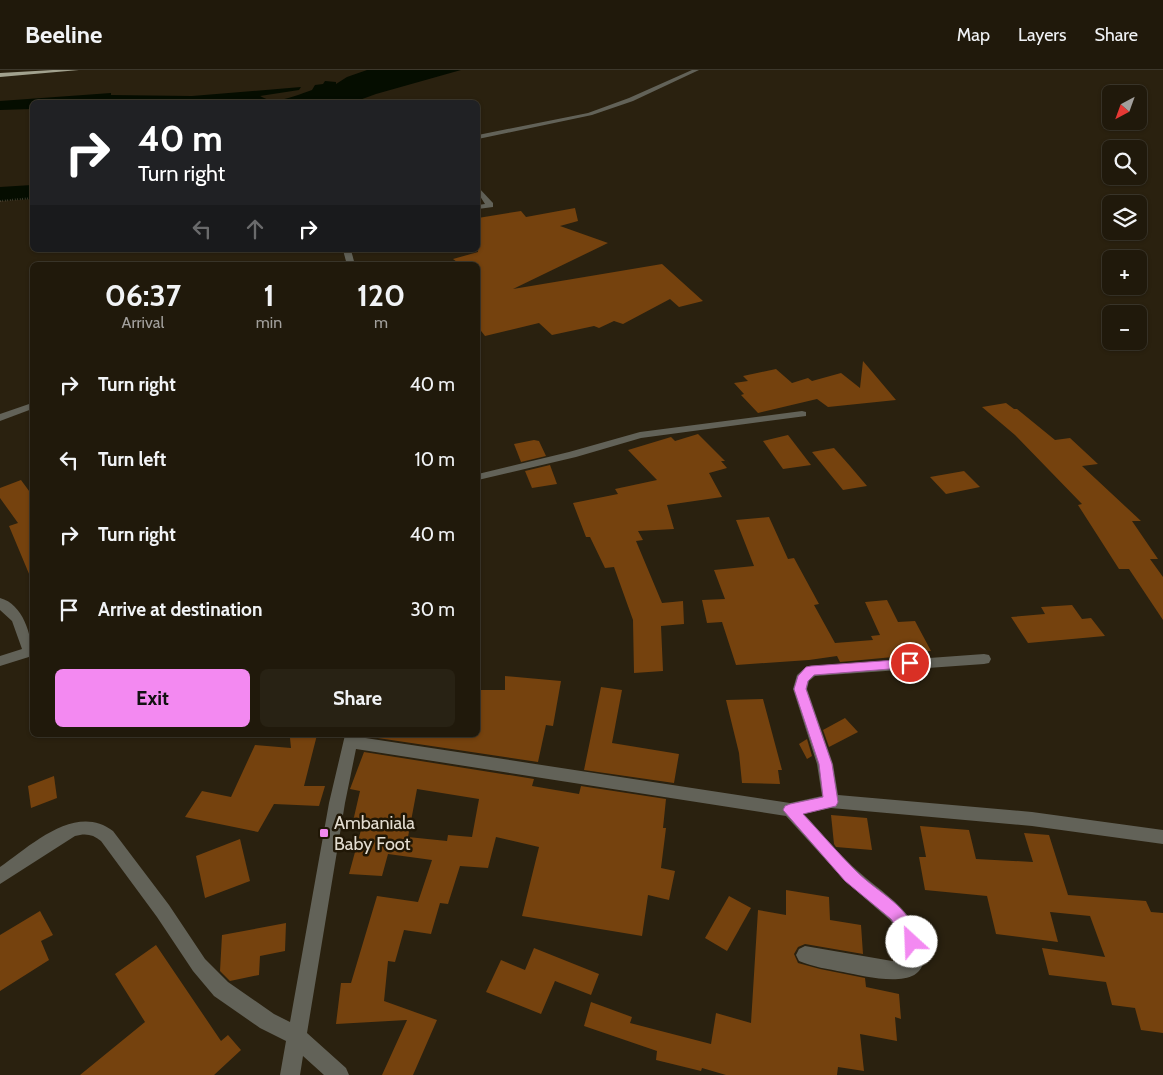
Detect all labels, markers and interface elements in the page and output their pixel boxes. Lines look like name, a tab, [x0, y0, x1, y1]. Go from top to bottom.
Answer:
text: Beeline	[25, 20, 102, 49]
text: Map	[957, 24, 990, 46]
text: Layers	[1018, 24, 1067, 46]
text: Share	[1095, 24, 1138, 46]
north arrow	[1102, 85, 1148, 130]
map controls	[1102, 85, 1147, 350]
text: 40 m	[138, 117, 223, 160]
icon: right	[55, 120, 120, 185]
button: search	[1102, 140, 1147, 185]
text: Turn right	[138, 160, 225, 187]
button: layers	[1102, 195, 1147, 240]
icon: left	[188, 215, 216, 243]
icon: ahead	[241, 215, 269, 243]
icon: right	[294, 215, 322, 243]
button: +	[1102, 250, 1147, 295]
text: 06:37	[105, 277, 181, 314]
text: 1	[263, 277, 275, 314]
text: 120	[357, 277, 405, 314]
button: −	[1102, 305, 1147, 350]
text: Arrival	[122, 313, 164, 332]
text: min	[256, 313, 282, 332]
text: m	[374, 313, 388, 332]
icon: right	[55, 371, 83, 399]
text: Turn right	[98, 373, 176, 396]
text: 40 m	[410, 373, 455, 396]
icon: left	[55, 446, 83, 474]
text: Turn left	[98, 448, 166, 471]
text: 10 m	[415, 448, 455, 471]
icon: right	[55, 521, 83, 549]
text: Turn right	[98, 523, 176, 546]
text: 40 m	[410, 523, 455, 546]
icon: arrive	[55, 596, 83, 624]
text: Arrive at destination	[98, 598, 262, 621]
text: 30 m	[411, 598, 455, 621]
pin	[889, 642, 931, 684]
icon: arrive	[896, 649, 924, 677]
button: Exit	[55, 669, 250, 727]
button: Share	[260, 669, 455, 727]
place label: Ambaniala Baby Foot	[334, 812, 415, 855]
marker: Ambaniala Baby Foot	[318, 827, 330, 839]
position arrow	[885, 915, 937, 967]

